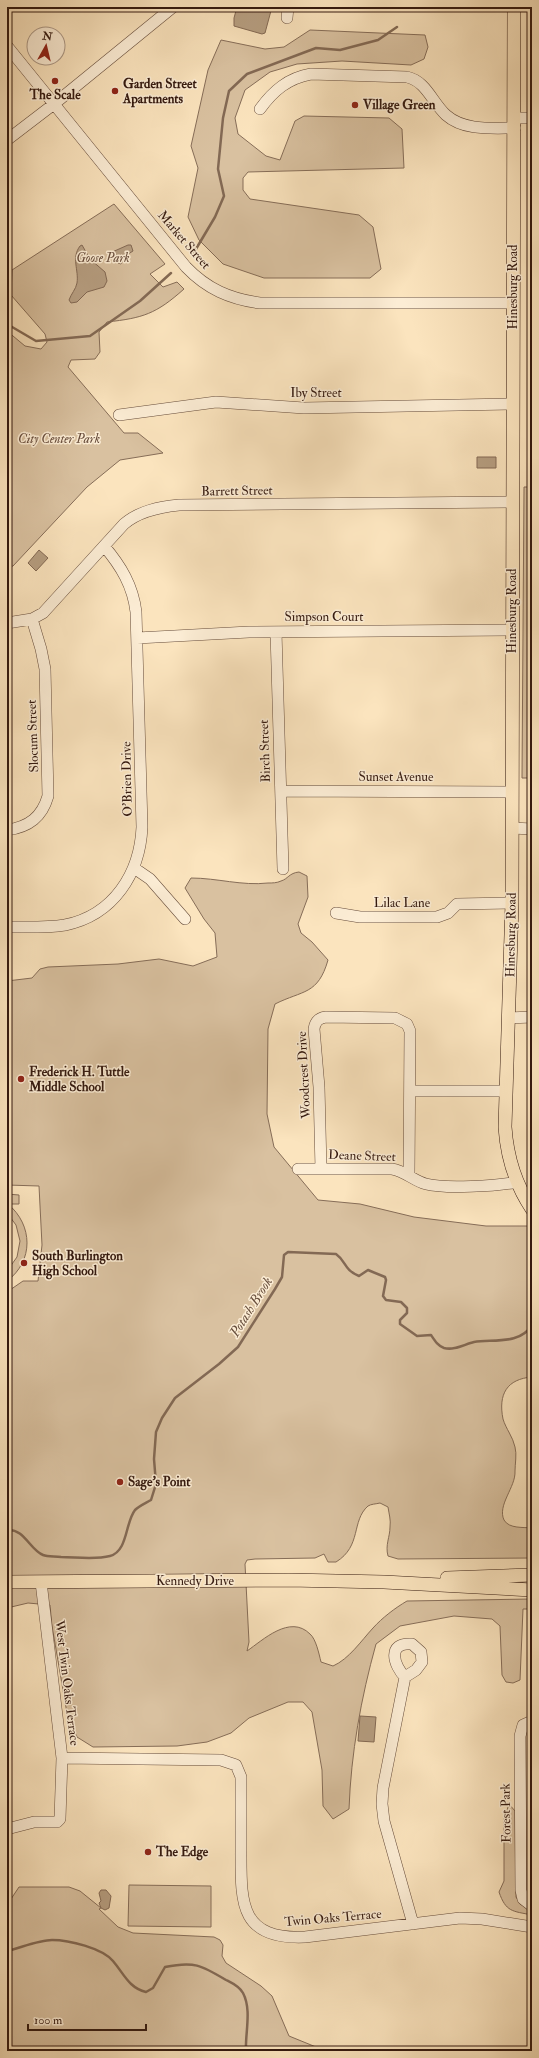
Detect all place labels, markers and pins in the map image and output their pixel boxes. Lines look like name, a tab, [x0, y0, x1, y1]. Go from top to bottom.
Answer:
marker: The Scale	[50, 76, 60, 86]
place label: Garden Street Apartments	[122, 76, 197, 108]
marker: Garden Street Apartments	[110, 86, 120, 96]
place label: The Scale	[28, 87, 81, 103]
place label: Village Green	[362, 97, 436, 114]
marker: Village Green	[350, 100, 360, 110]
place label: Frederick H. Tuttle Middle School	[28, 1064, 130, 1095]
marker: Frederick H. Tuttle Middle School	[16, 1074, 26, 1084]
place label: South Burlington High School	[32, 1248, 123, 1280]
marker: South Burlington High School	[19, 1258, 29, 1268]
place label: Sage's Point	[128, 1474, 191, 1491]
marker: Sage's Point	[115, 1477, 125, 1487]
place label: The Edge	[155, 1844, 209, 1861]
marker: The Edge	[143, 1847, 153, 1857]

